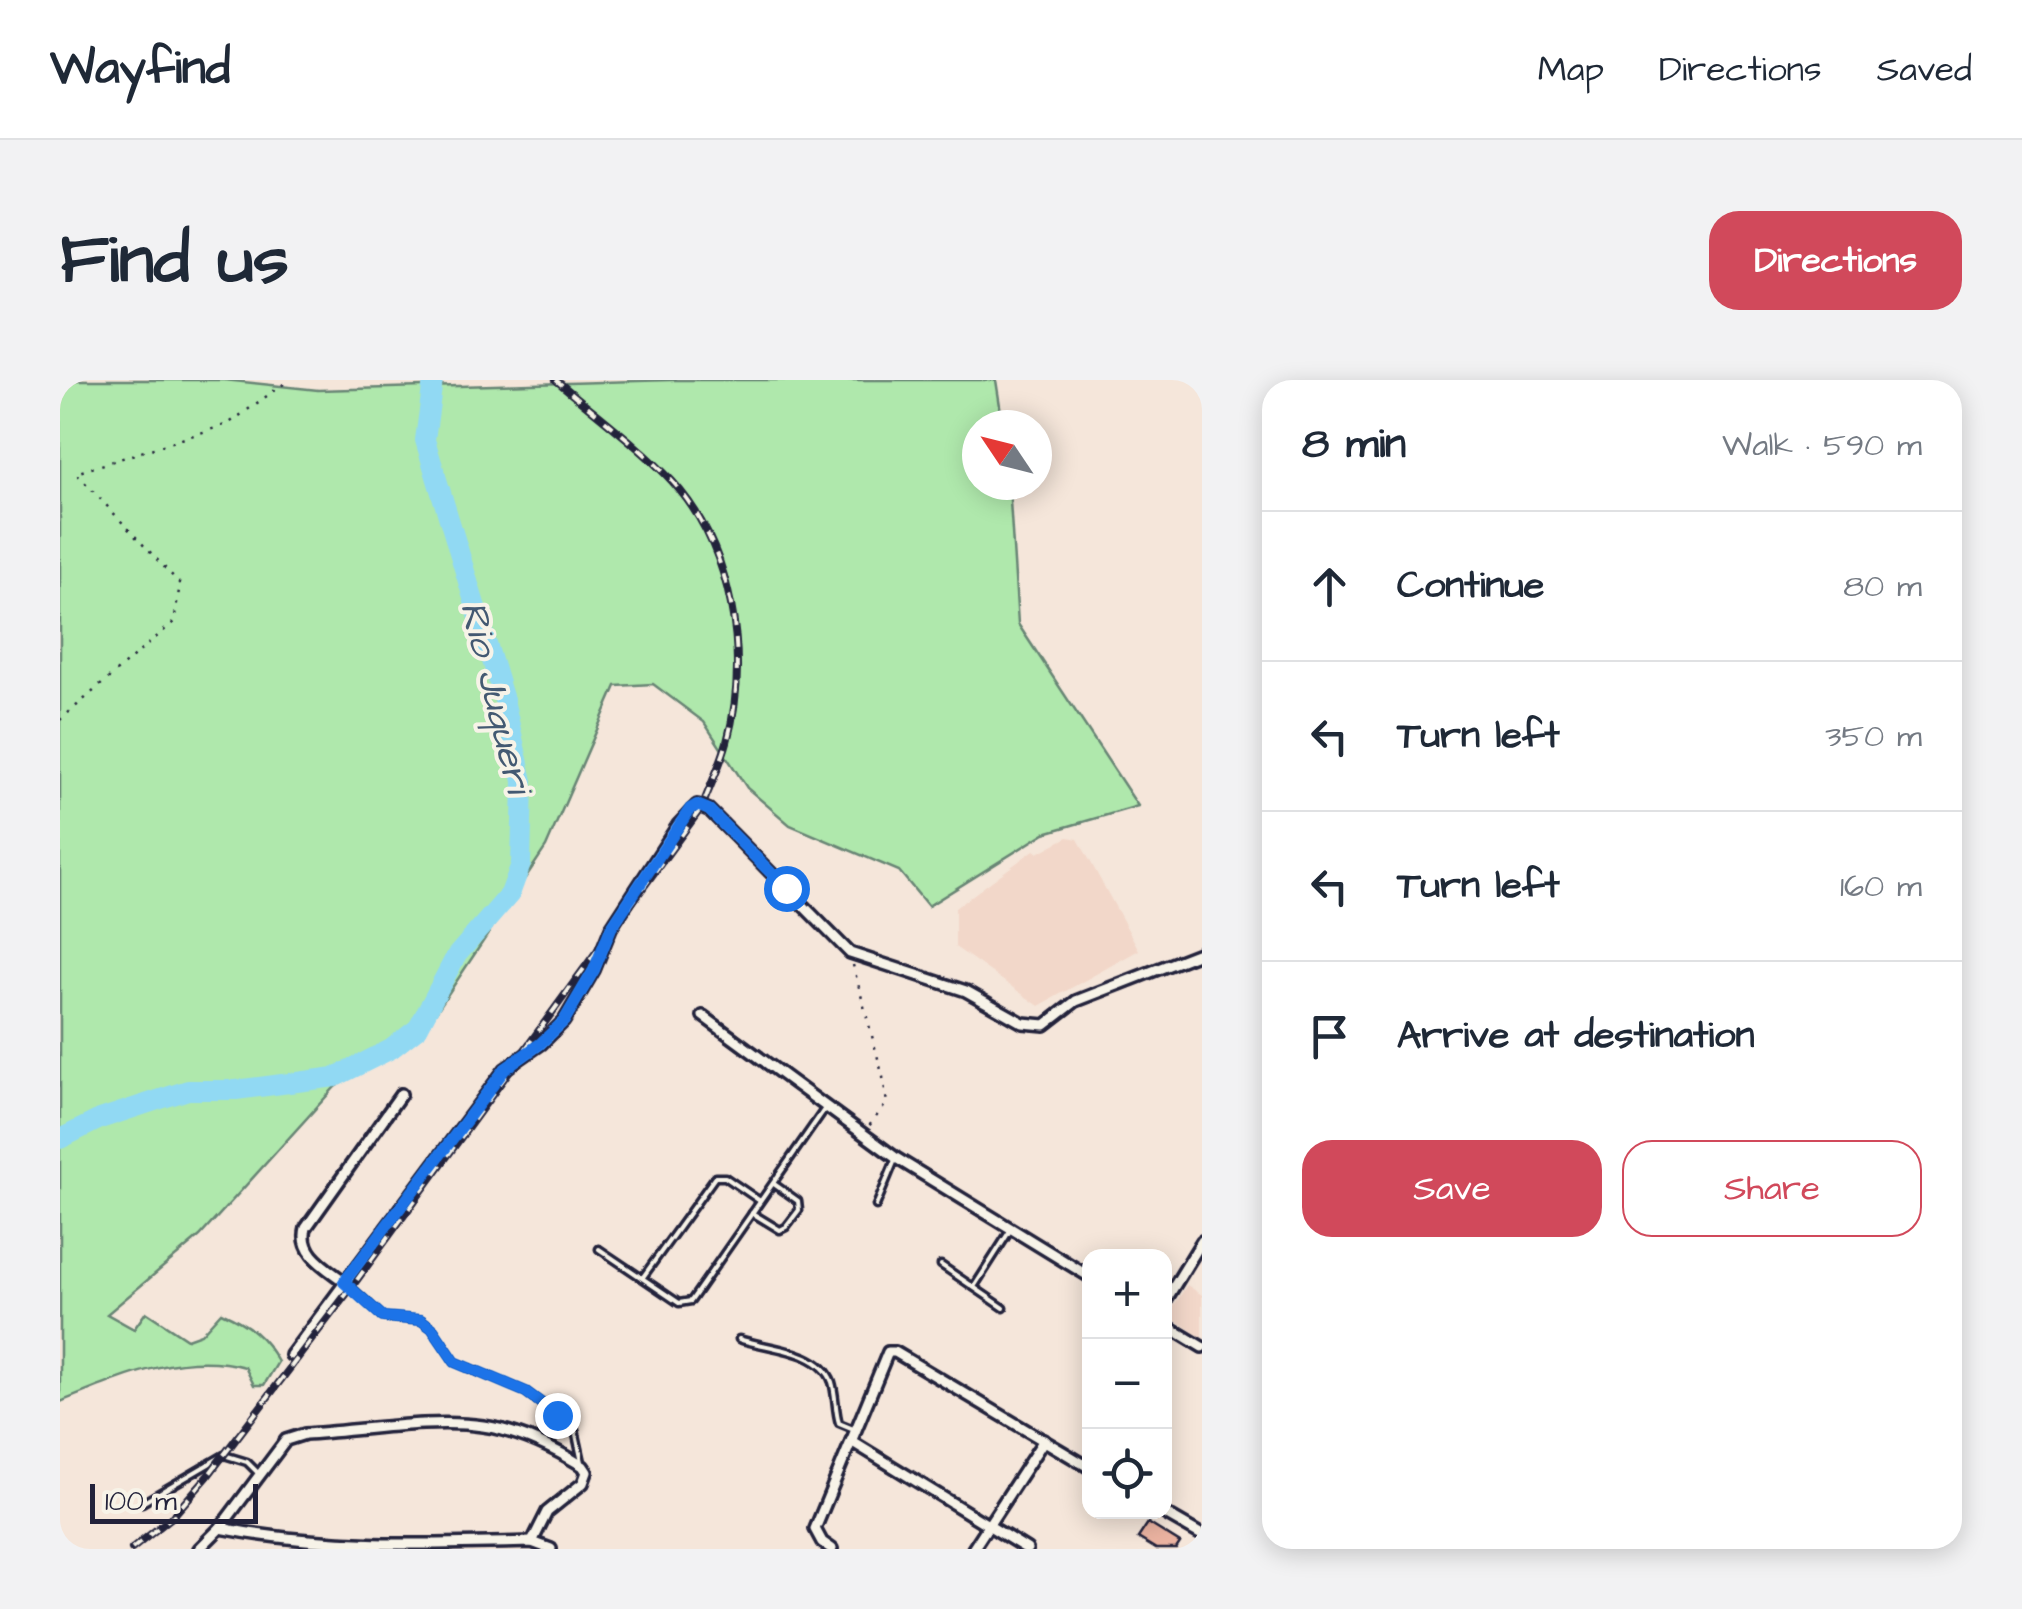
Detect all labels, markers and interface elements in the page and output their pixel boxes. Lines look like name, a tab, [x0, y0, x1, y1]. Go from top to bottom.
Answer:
text: Wayfind	[50, 36, 230, 102]
text: Map	[1538, 45, 1604, 94]
text: Directions	[1659, 45, 1822, 94]
text: Saved	[1877, 45, 1972, 94]
button: Directions	[1709, 211, 1962, 310]
text: Find us	[60, 212, 289, 309]
north arrow	[962, 410, 1052, 500]
text: 8 min	[1302, 416, 1406, 474]
text: Walk · 590 m	[1722, 423, 1922, 468]
icon: ahead	[1302, 559, 1357, 614]
text: Continue	[1397, 560, 1544, 612]
text: 80 m	[1843, 564, 1922, 609]
water label: Rio Juqueri	[446, 596, 545, 802]
icon: left	[1302, 709, 1357, 764]
text: Turn left	[1397, 710, 1560, 762]
text: 350 m	[1825, 714, 1922, 759]
icon: left	[1302, 859, 1357, 914]
text: Turn left	[1397, 860, 1560, 912]
text: 160 m	[1840, 864, 1922, 909]
route start	[764, 866, 810, 912]
icon: arrive	[1302, 1009, 1357, 1064]
text: Arrive at destination	[1397, 1010, 1754, 1062]
button: Save	[1302, 1140, 1602, 1237]
button: Share	[1622, 1140, 1922, 1237]
map controls	[1082, 1249, 1172, 1519]
button: +	[1082, 1249, 1172, 1339]
button: −	[1082, 1339, 1172, 1429]
route end	[535, 1393, 581, 1439]
button: locate	[1082, 1429, 1172, 1519]
scale bar	[90, 1479, 258, 1524]
text: 100 m	[105, 1482, 177, 1521]

